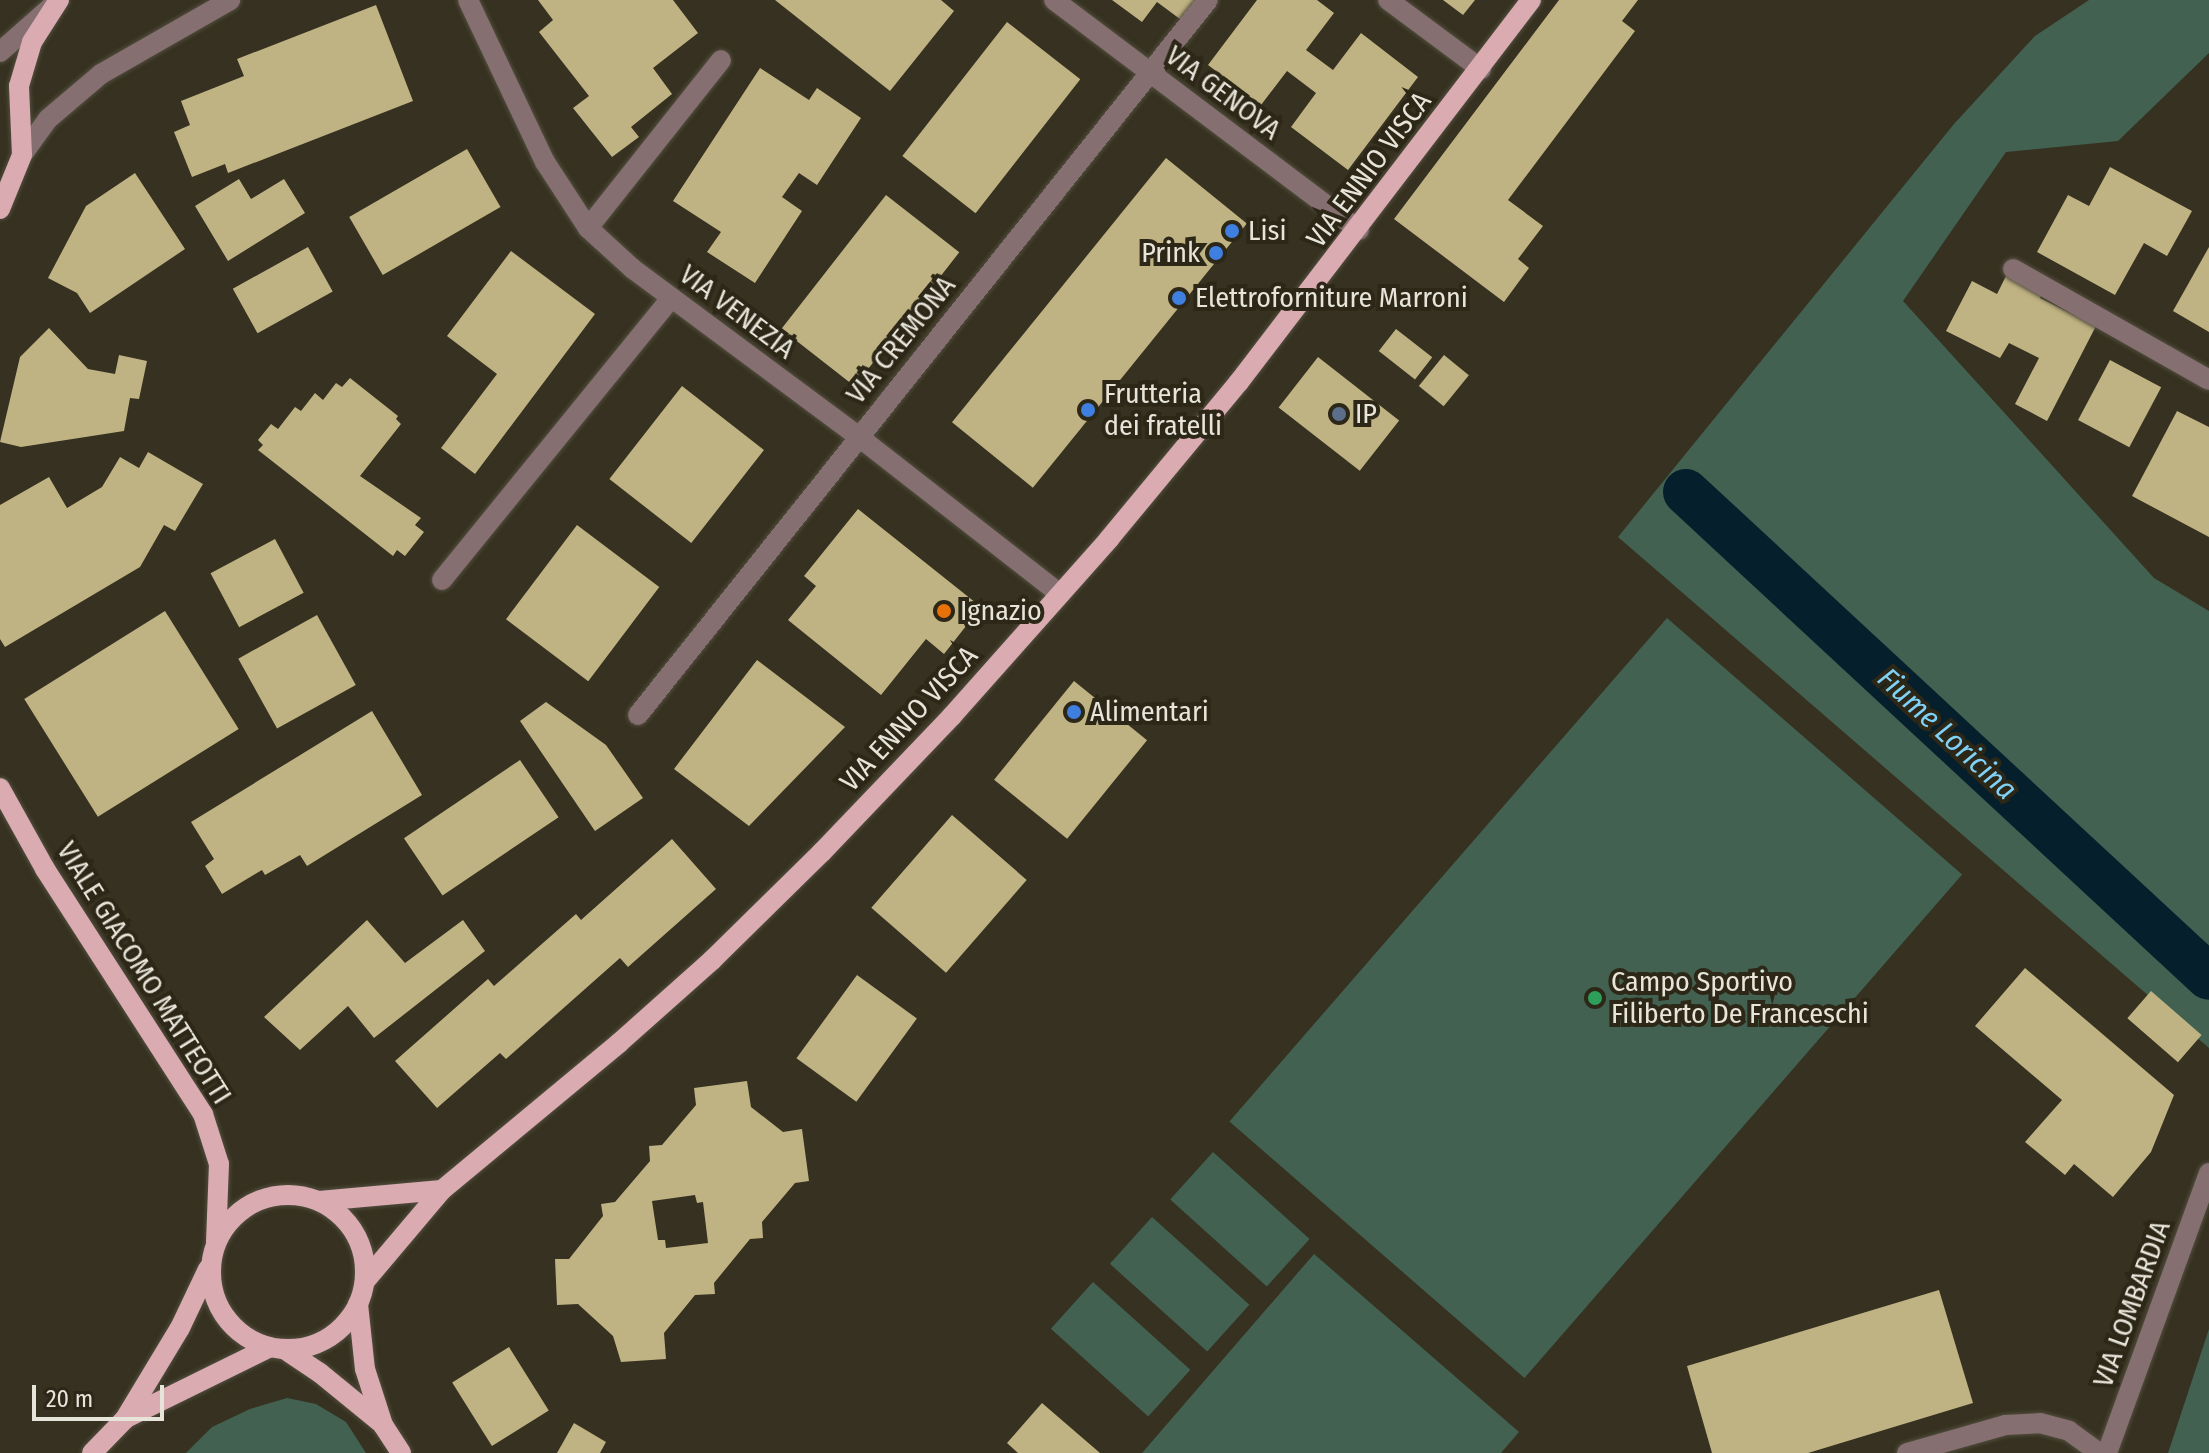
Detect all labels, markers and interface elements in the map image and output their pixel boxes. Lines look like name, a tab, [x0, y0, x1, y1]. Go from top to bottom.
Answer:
street label: VIA GENOVA	[1159, 39, 1287, 147]
street label: VIA ENNIO VISCA	[1300, 86, 1438, 254]
place label: Lisi	[1248, 214, 1286, 248]
marker: Lisi	[1223, 222, 1241, 240]
place label: Prink	[1141, 236, 1200, 270]
marker: Prink	[1207, 244, 1225, 262]
street label: VIA VENEZIA	[673, 258, 801, 366]
street label: VIA CREMONA	[839, 269, 963, 411]
place label: Elettroforniture Marroni	[1195, 281, 1468, 315]
marker: Elettroforniture Marroni	[1170, 289, 1188, 307]
place label: Frutteria dei fratelli	[1104, 377, 1222, 443]
place label: IP	[1355, 397, 1377, 431]
marker: Frutteria dei fratelli	[1079, 401, 1097, 419]
marker: IP	[1330, 405, 1348, 423]
place label: Ignazio	[960, 594, 1042, 628]
marker: Ignazio	[935, 602, 953, 620]
street label: VIA ENNIO VISCA	[833, 640, 985, 798]
water label: Fiume Loricina	[1870, 660, 2024, 808]
place label: Alimentari	[1090, 695, 1209, 729]
marker: Alimentari	[1065, 703, 1083, 721]
street label: VIALE GIACOMO MATTEOTTI	[49, 836, 239, 1110]
place label: Campo Sportivo Filiberto De Franceschi	[1611, 965, 1869, 1031]
marker: Campo Sportivo Filiberto De Franceschi	[1586, 989, 1604, 1007]
street label: VIA LOMBARDIA	[2086, 1216, 2178, 1392]
scale bar	[36, 1369, 168, 1419]
text: 20 m	[46, 1385, 93, 1413]

